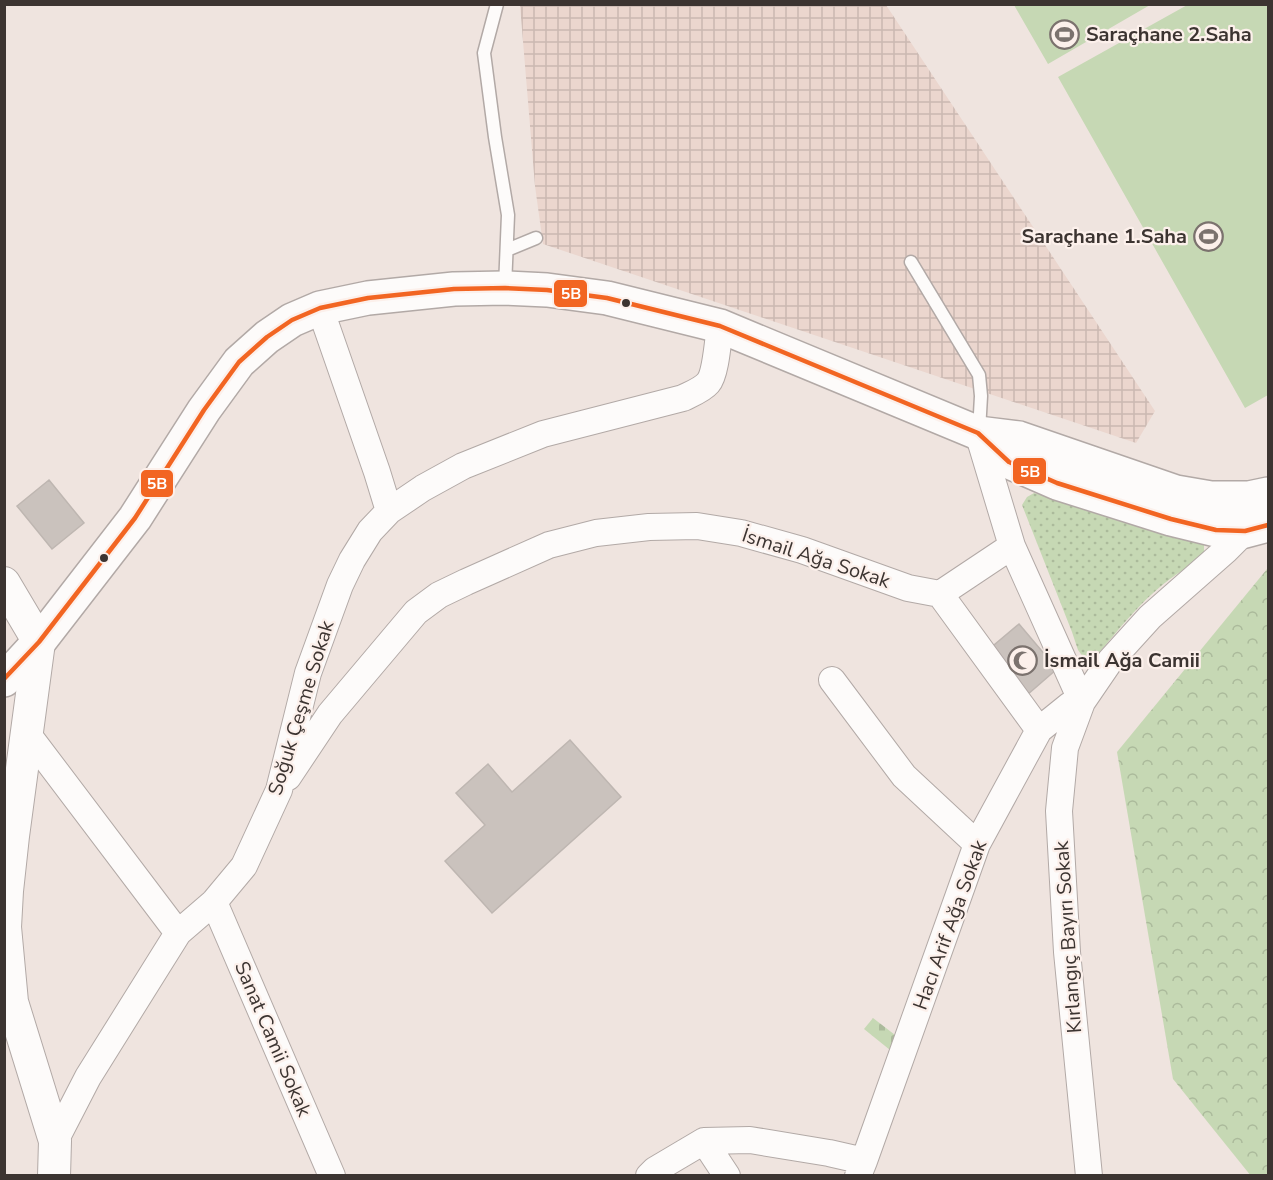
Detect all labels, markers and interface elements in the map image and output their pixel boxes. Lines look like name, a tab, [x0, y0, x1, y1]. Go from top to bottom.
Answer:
sports icon: Saraçhane 2.Saha	[1049, 18, 1081, 50]
place label: Saraçhane 2.Saha	[1086, 21, 1252, 48]
sports icon: Saraçhane 1.Saha	[1192, 220, 1224, 252]
place label: Saraçhane 1.Saha	[1021, 223, 1187, 250]
line badge: 5B	[553, 279, 588, 308]
text: 5B	[561, 283, 581, 305]
unlabelled marker	[620, 297, 632, 309]
line badge: 5B	[1012, 457, 1047, 485]
text: 5B	[1020, 461, 1040, 483]
line badge: 5B	[140, 469, 174, 498]
text: 5B	[147, 473, 167, 495]
street label: İsmail Ağa Sokak	[739, 521, 894, 595]
unlabelled marker	[98, 552, 110, 564]
street label: Soğuk Çeşme Sokak	[262, 616, 341, 799]
mosque icon: İsmail Ağa Camii	[1007, 644, 1039, 676]
place label: İsmail Ağa Camii	[1044, 647, 1200, 674]
street label: Hacı Arif Ağa Sokak	[907, 835, 994, 1014]
street label: Kırlangıç Bayırı Sokak	[1048, 839, 1088, 1034]
street label: Sanat Camii Sokak	[228, 957, 318, 1122]

